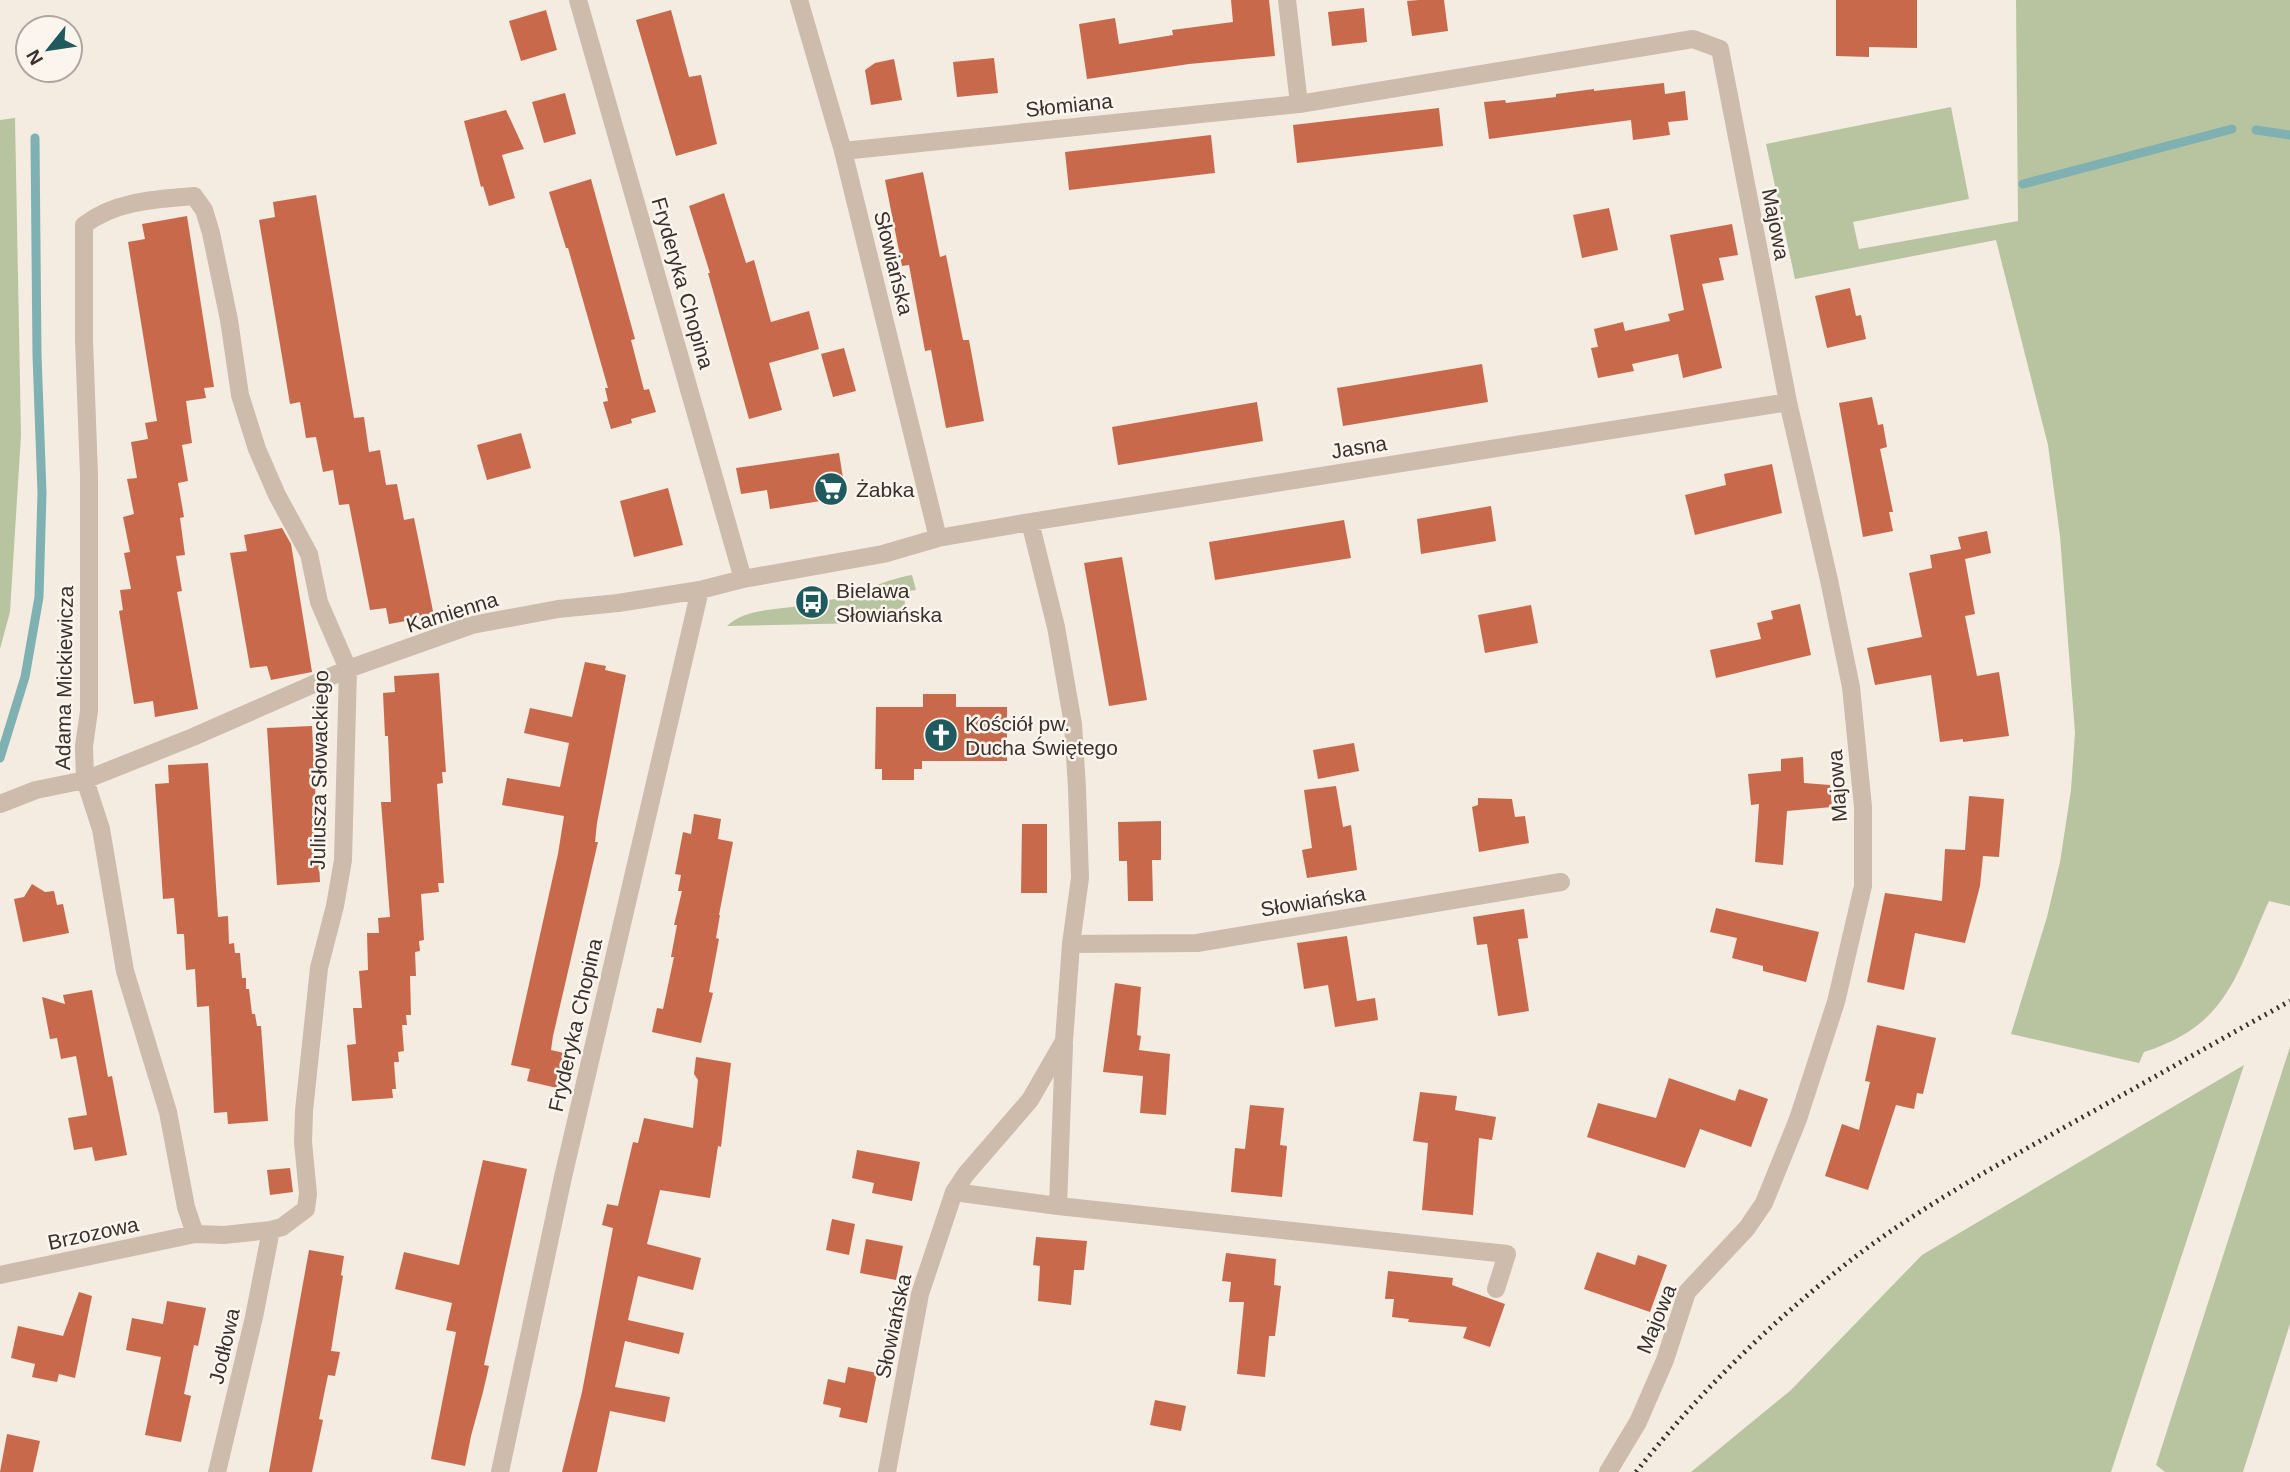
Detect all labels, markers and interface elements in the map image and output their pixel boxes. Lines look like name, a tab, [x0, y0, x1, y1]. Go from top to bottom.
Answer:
north arrow	[14, 14, 84, 84]
text: N	[22, 46, 47, 68]
street label: Słomiana	[1024, 89, 1114, 121]
street label: Majowa	[1758, 186, 1794, 262]
street label: Fryderyka Chopina	[647, 195, 719, 372]
street label: Słowiańska	[870, 209, 918, 318]
street label: Jasna	[1330, 431, 1389, 463]
supermarket icon: Żabka	[812, 470, 850, 508]
place label: Żabka	[856, 478, 915, 501]
place label: Bielawa Słowiańska	[836, 579, 943, 626]
bus stop icon: Bielawa Słowiańska	[793, 583, 831, 621]
street label: Adama Mickiewicza	[51, 585, 77, 770]
street label: Kamienna	[403, 587, 501, 637]
street label: Juliusza Słowackiego	[306, 670, 332, 870]
place label: Kościół pw. Ducha Świętego	[965, 712, 1118, 759]
church icon: Kościół pw. Ducha Świętego	[922, 716, 960, 754]
street label: Majowa	[1823, 749, 1851, 823]
street label: Słowiańska	[1259, 881, 1368, 921]
street label: Fryderyka Chopina	[544, 936, 606, 1114]
street label: Brzozowa	[46, 1212, 141, 1254]
street label: Słowiańska	[871, 1271, 915, 1380]
street label: Majowa	[1632, 1281, 1680, 1357]
street label: Jodłowa	[204, 1306, 244, 1386]

